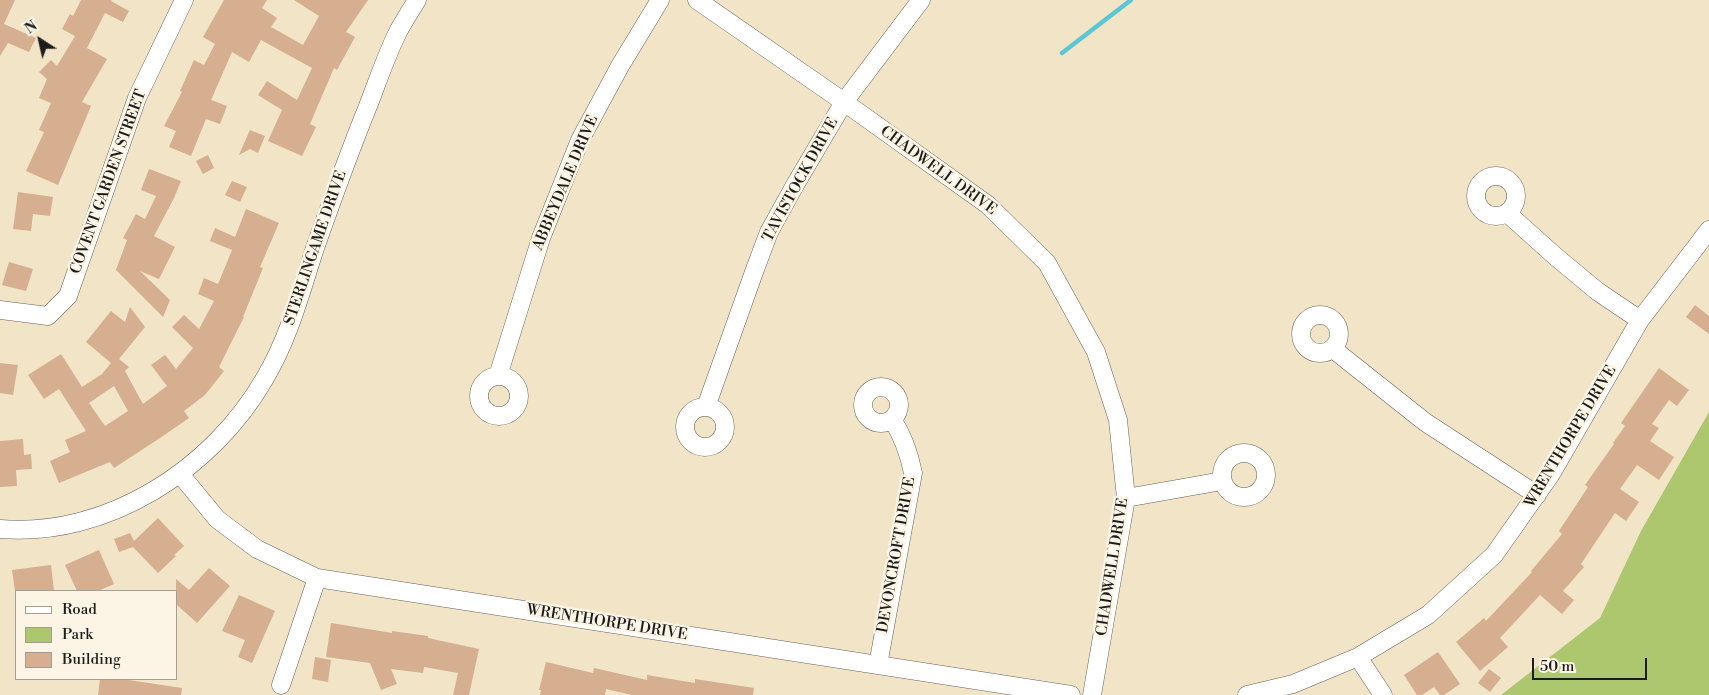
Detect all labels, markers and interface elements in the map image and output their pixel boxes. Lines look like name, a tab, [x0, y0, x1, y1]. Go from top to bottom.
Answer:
north arrow	[15, 15, 65, 65]
text: N	[22, 17, 41, 38]
street label: COVENT GARDEN STREET	[67, 87, 151, 277]
street label: ABBEYDALE DRIVE	[529, 113, 603, 253]
street label: TAVISTOCK DRIVE	[759, 115, 843, 245]
street label: CHADWELL DRIVE	[876, 123, 1000, 219]
street label: STERLINGAME DRIVE	[281, 168, 351, 328]
street label: WRENTHORPE DRIVE	[1521, 363, 1621, 511]
street label: DEVONCROFT DRIVE	[874, 476, 920, 634]
street label: CHADWELL DRIVE	[1093, 497, 1133, 637]
legend	[15, 590, 178, 680]
text: Road	[62, 600, 97, 619]
street label: WRENTHORPE DRIVE	[525, 601, 689, 645]
text: Park	[62, 625, 93, 644]
scale bar	[1534, 648, 1649, 680]
text: Building	[62, 650, 121, 669]
text: 50 m	[1540, 657, 1574, 676]

